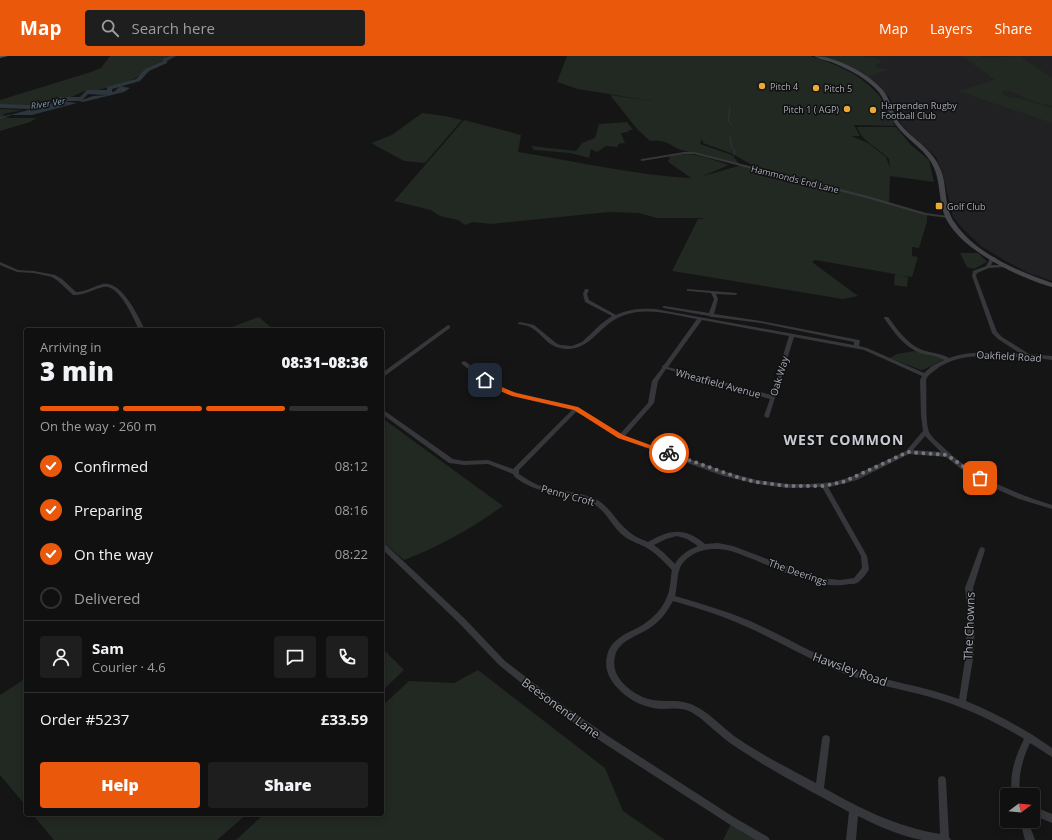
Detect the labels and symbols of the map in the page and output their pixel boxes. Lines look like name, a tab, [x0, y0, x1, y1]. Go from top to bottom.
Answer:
place label: Pitch 4	[770, 80, 798, 93]
marker: Pitch 4	[757, 81, 767, 91]
place label: Pitch 5	[824, 82, 852, 95]
marker: Pitch 5	[811, 83, 821, 93]
water label: River Ver	[30, 94, 67, 112]
place label: Harpenden Rugby Football Club	[881, 99, 957, 122]
place label: Pitch 1 ( AGP)	[783, 103, 839, 116]
marker: Pitch 1 ( AGP)	[842, 104, 852, 114]
marker: Harpenden Rugby Football Club	[868, 105, 878, 115]
street label: Hammonds End Lane	[750, 162, 840, 196]
place label: Golf Club	[947, 200, 986, 213]
marker: Golf Club	[934, 201, 944, 211]
street label: Oakfield Road	[976, 347, 1042, 365]
street label: Oak Way	[766, 353, 792, 398]
pin	[468, 363, 502, 397]
street label: Wheatfield Avenue	[674, 365, 763, 401]
district label: WEST COMMON	[784, 430, 904, 449]
courier	[649, 433, 689, 473]
pin	[963, 461, 997, 495]
street label: Penny Croft	[540, 481, 597, 509]
street label: The Deerings	[767, 555, 829, 589]
street label: The Chowns	[959, 591, 979, 660]
street label: Hawsley Road	[810, 648, 890, 690]
street label: Beesonend Lane	[518, 674, 604, 742]
north arrow	[1000, 788, 1040, 828]

